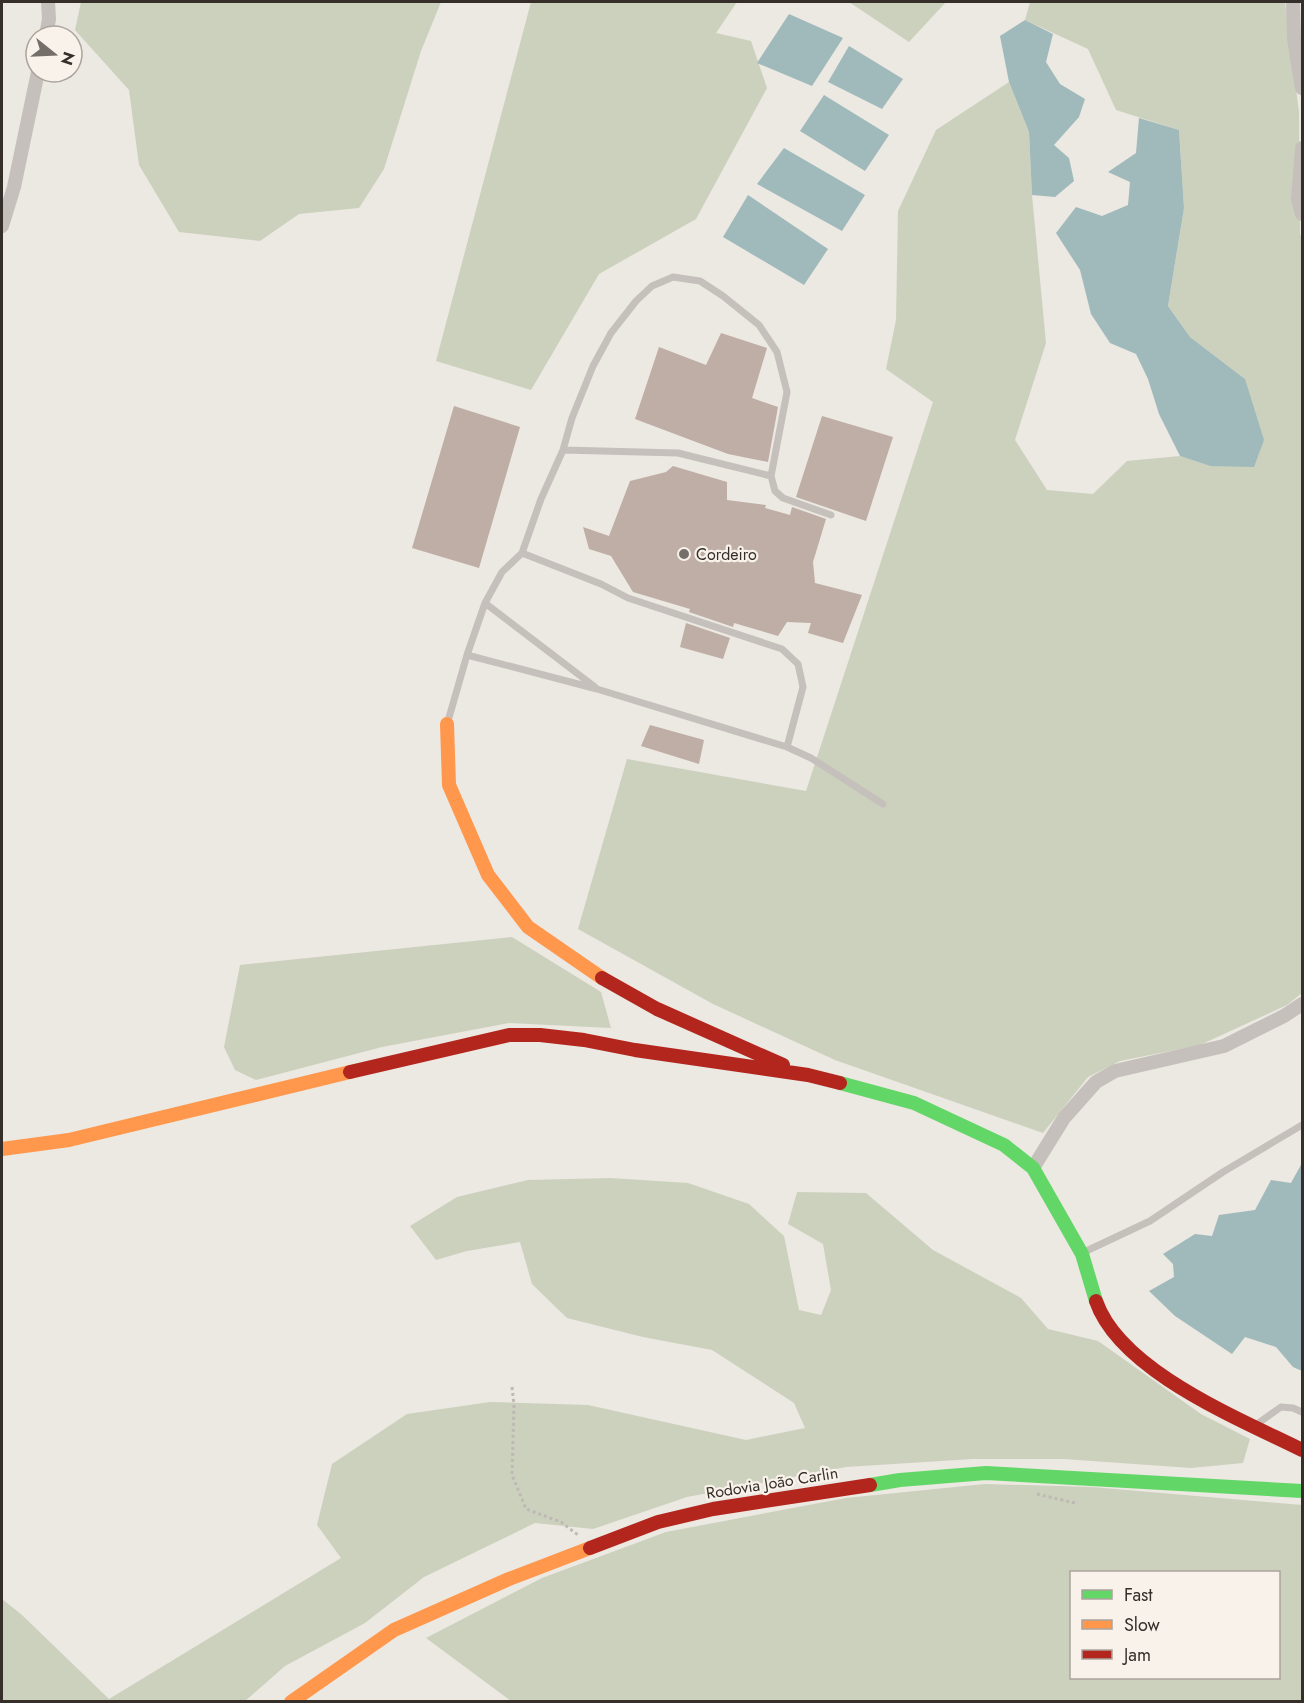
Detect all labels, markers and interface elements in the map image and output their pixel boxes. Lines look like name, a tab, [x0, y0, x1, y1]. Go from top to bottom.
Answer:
north arrow	[24, 24, 84, 84]
text: N	[55, 49, 81, 68]
place label: Cordeiro	[696, 543, 757, 566]
marker: Cordeiro	[677, 547, 691, 561]
street label: Rodovia João Carlin	[704, 1461, 840, 1505]
legend	[1070, 1571, 1280, 1679]
text: Fast	[1124, 1582, 1153, 1608]
text: Slow	[1124, 1612, 1161, 1638]
text: Jam	[1122, 1642, 1151, 1668]

